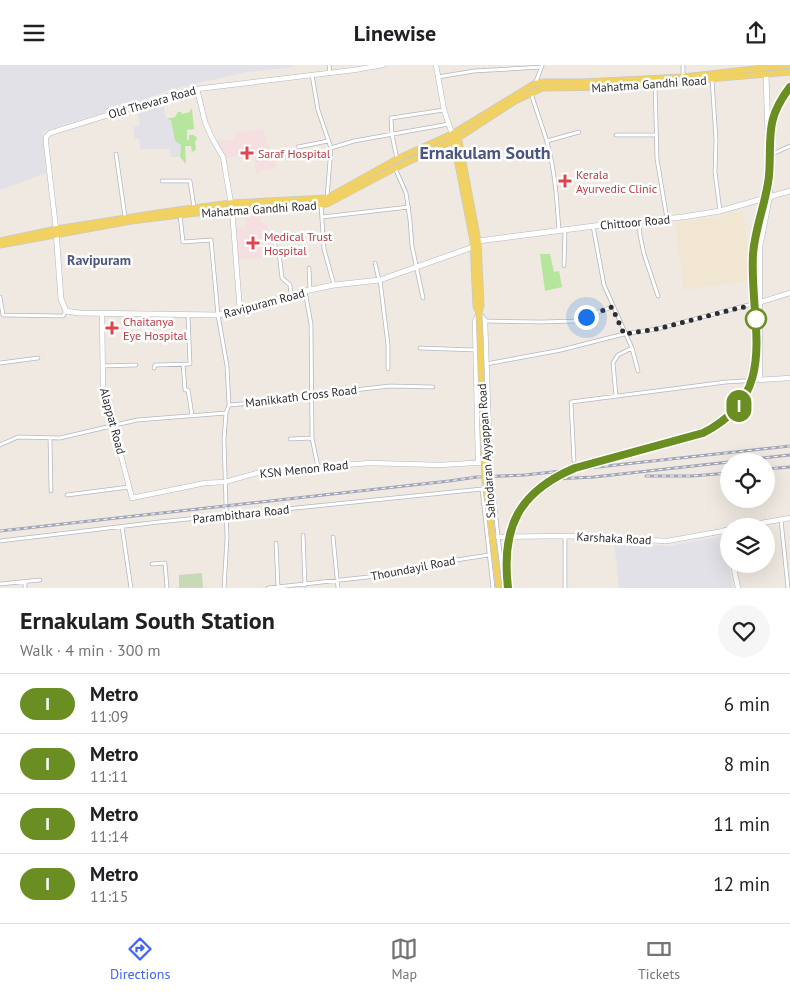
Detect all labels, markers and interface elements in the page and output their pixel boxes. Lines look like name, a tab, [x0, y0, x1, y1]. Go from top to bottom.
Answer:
icon: menu	[20, 19, 48, 47]
text: Linewise	[354, 19, 436, 47]
icon: share	[742, 19, 770, 47]
street label: Mahatma Gandhi Road	[591, 72, 707, 96]
street label: Old Thevara Road	[106, 82, 198, 122]
district label: Ernakulam South	[419, 141, 551, 164]
marker: Saraf Hospital	[240, 146, 254, 160]
place label: Saraf Hospital	[258, 146, 331, 161]
place label: Kerala Ayurvedic Clinic	[576, 167, 658, 196]
marker: Kerala Ayurvedic Clinic	[558, 174, 572, 188]
street label: Mahatma Gandhi Road	[201, 197, 317, 221]
street label: Chittoor Road	[599, 211, 671, 233]
place label: Medical Trust Hospital	[264, 229, 332, 258]
marker: Medical Trust Hospital	[246, 236, 260, 250]
district label: Ravipuram	[67, 251, 131, 269]
street label: Ravipuram Road	[222, 285, 306, 321]
your location	[574, 305, 599, 330]
unlabelled marker	[745, 308, 767, 330]
place label: Chaitanya Eye Hospital	[123, 314, 187, 343]
marker: Chaitanya Eye Hospital	[105, 321, 119, 335]
street label: Manikkath Cross Road	[244, 382, 358, 410]
street label: Sahodaran Ayyappan Road	[474, 383, 498, 519]
street label: Alappat Road	[97, 386, 129, 456]
line badge: I	[723, 390, 755, 422]
text: I	[736, 394, 742, 417]
map controls	[720, 453, 775, 573]
button: locate	[720, 453, 775, 508]
street label: KSN Menon Road	[259, 457, 349, 481]
street label: Parambithara Road	[192, 501, 290, 527]
button: layers	[720, 518, 775, 573]
street label: Karshaka Road	[576, 529, 652, 547]
street label: Thoundayil Road	[369, 552, 457, 584]
text: Ernakulam South Station	[20, 605, 275, 636]
button: heart	[718, 605, 770, 657]
text: Walk · 4 min · 300 m	[20, 640, 160, 660]
text: Metro	[90, 682, 138, 706]
text: I	[45, 692, 50, 715]
text: 6 min	[724, 692, 770, 716]
text: 11:09	[90, 706, 128, 726]
text: Metro	[90, 742, 138, 766]
text: I	[45, 752, 50, 775]
text: 8 min	[724, 752, 770, 776]
text: 11:11	[90, 766, 128, 786]
text: Metro	[90, 802, 138, 826]
text: I	[45, 812, 50, 835]
text: 11 min	[713, 812, 770, 836]
text: 11:14	[90, 826, 128, 846]
text: Metro	[90, 862, 138, 886]
text: I	[45, 872, 50, 895]
text: 12 min	[713, 872, 770, 896]
text: 11:15	[90, 886, 128, 906]
tab: Directions	[110, 935, 170, 983]
tab: Map	[390, 935, 418, 983]
tab: Tickets	[638, 935, 680, 983]

